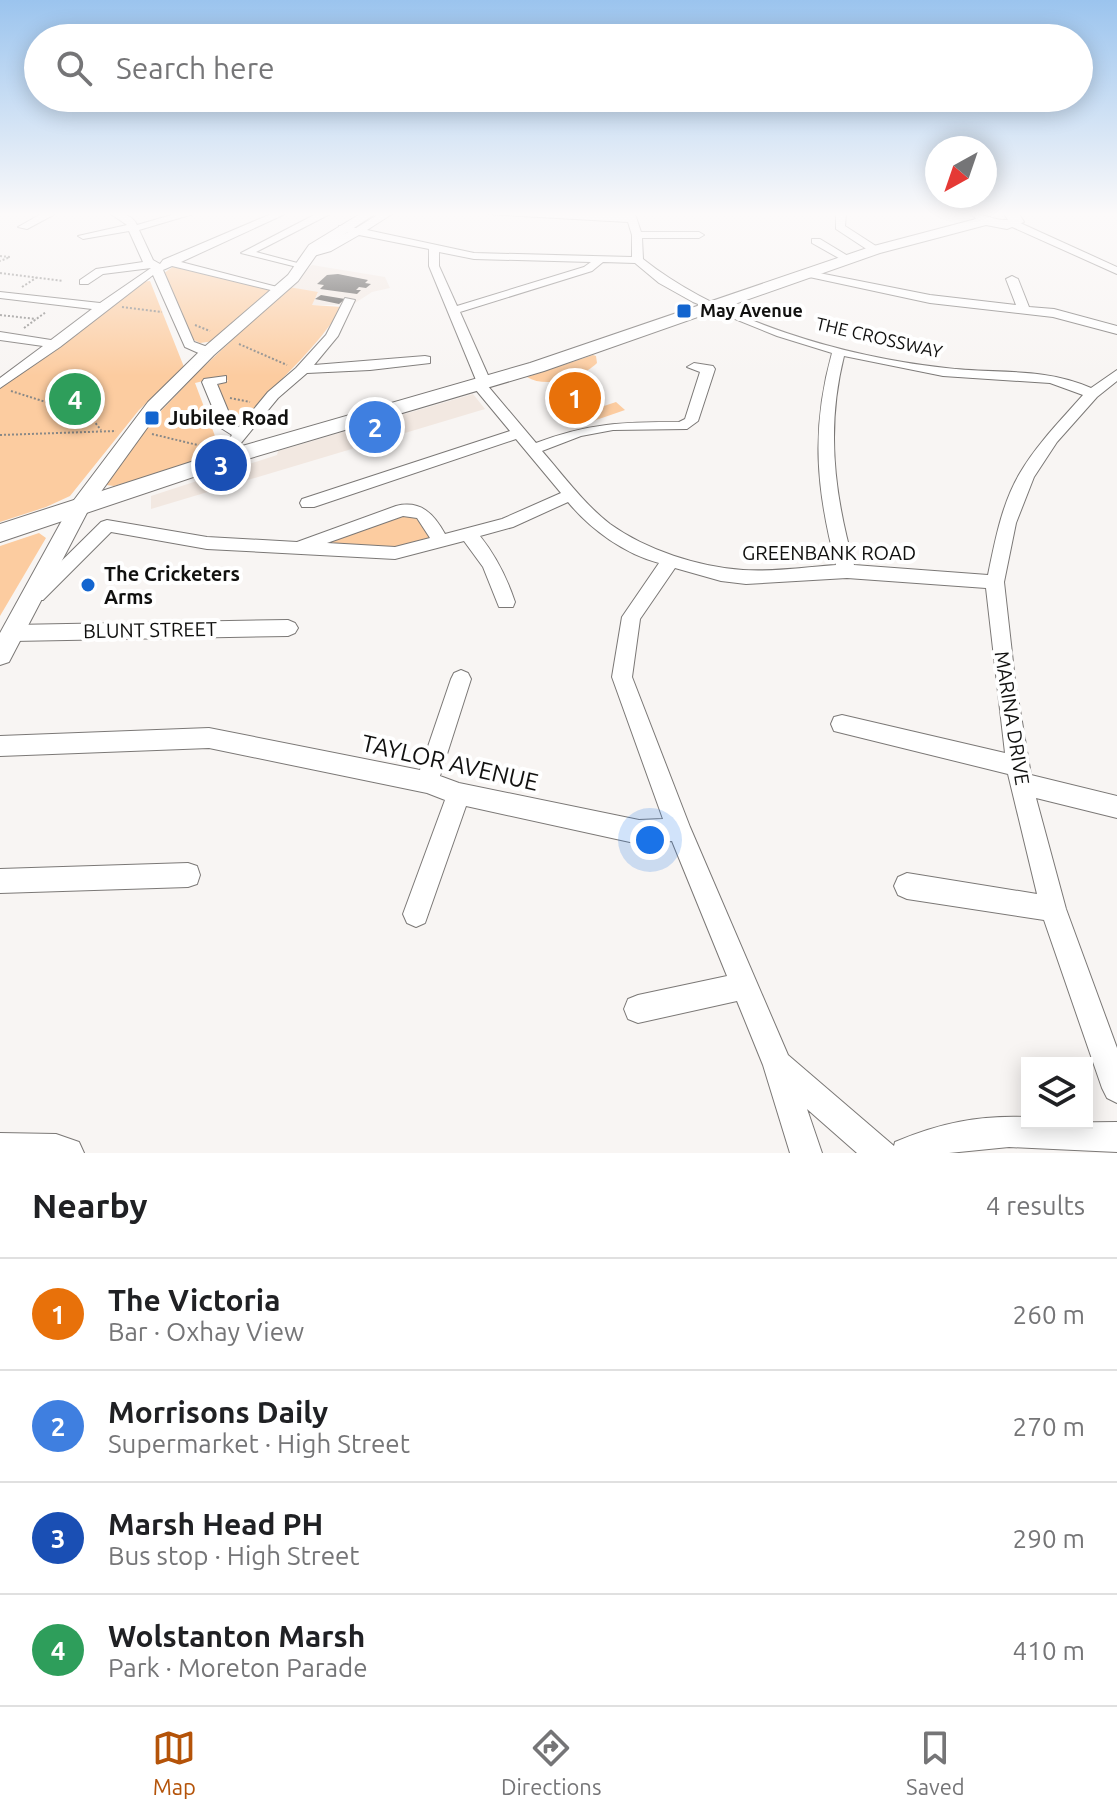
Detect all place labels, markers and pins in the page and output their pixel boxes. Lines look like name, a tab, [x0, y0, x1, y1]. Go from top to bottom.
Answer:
place label: May Avenue	[700, 300, 803, 320]
marker: May Avenue	[675, 302, 693, 320]
pin: 1	[549, 368, 601, 428]
pin: 4	[49, 369, 101, 429]
pin: 2	[349, 397, 401, 457]
place label: Jubilee Road	[168, 406, 289, 429]
marker: Jubilee Road	[143, 409, 161, 427]
pin: 3	[195, 435, 247, 495]
place label: The Cricketers Arms	[104, 562, 240, 608]
marker: The Cricketers Arms	[79, 576, 97, 594]

